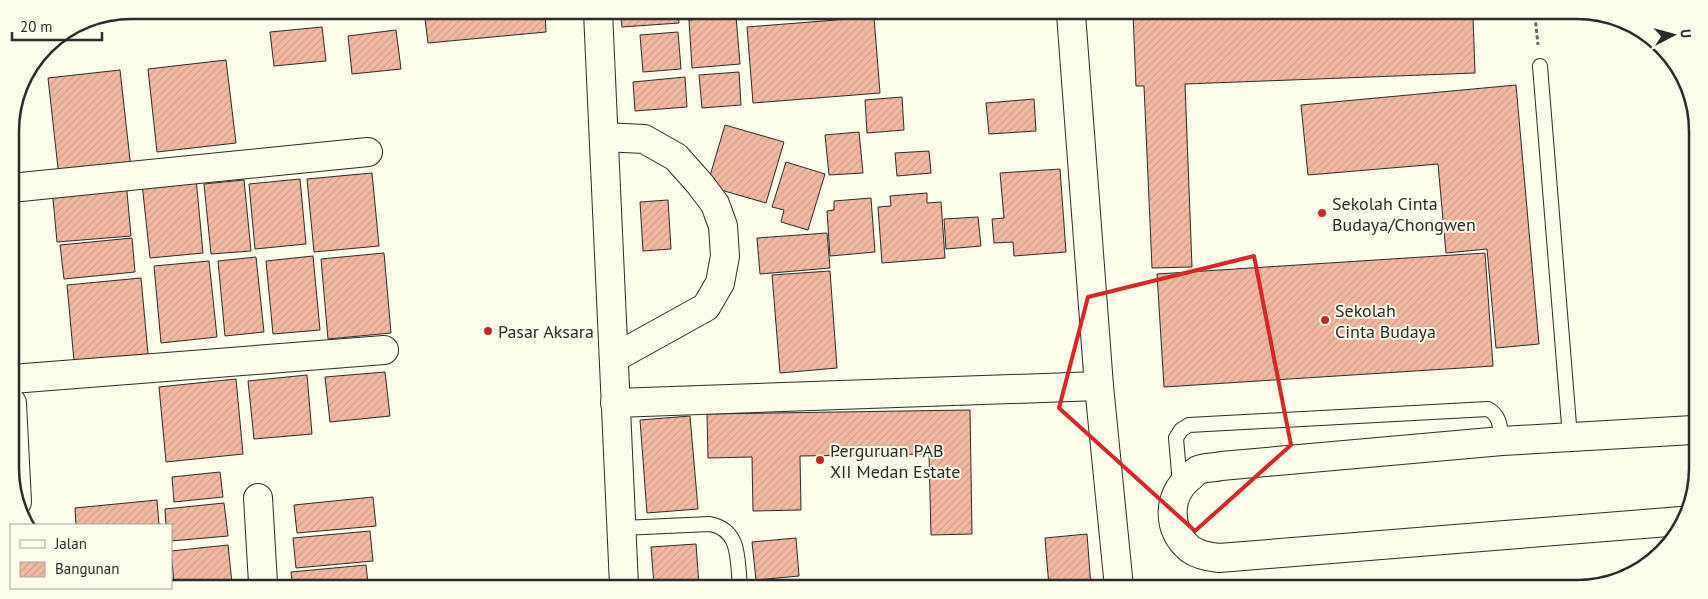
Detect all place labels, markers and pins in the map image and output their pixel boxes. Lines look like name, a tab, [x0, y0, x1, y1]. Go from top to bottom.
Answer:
place label: Sekolah Cinta Budaya/Chongwen	[1332, 192, 1476, 236]
marker: Sekolah Cinta Budaya/Chongwen	[1316, 207, 1328, 219]
place label: Sekolah Cinta Budaya	[1335, 299, 1436, 343]
marker: Sekolah Cinta Budaya	[1319, 314, 1331, 326]
place label: Pasar Aksara	[498, 320, 594, 343]
marker: Pasar Aksara	[482, 325, 494, 337]
place label: Perguruan PAB XII Medan Estate	[830, 439, 960, 483]
marker: Perguruan PAB XII Medan Estate	[814, 454, 826, 466]

